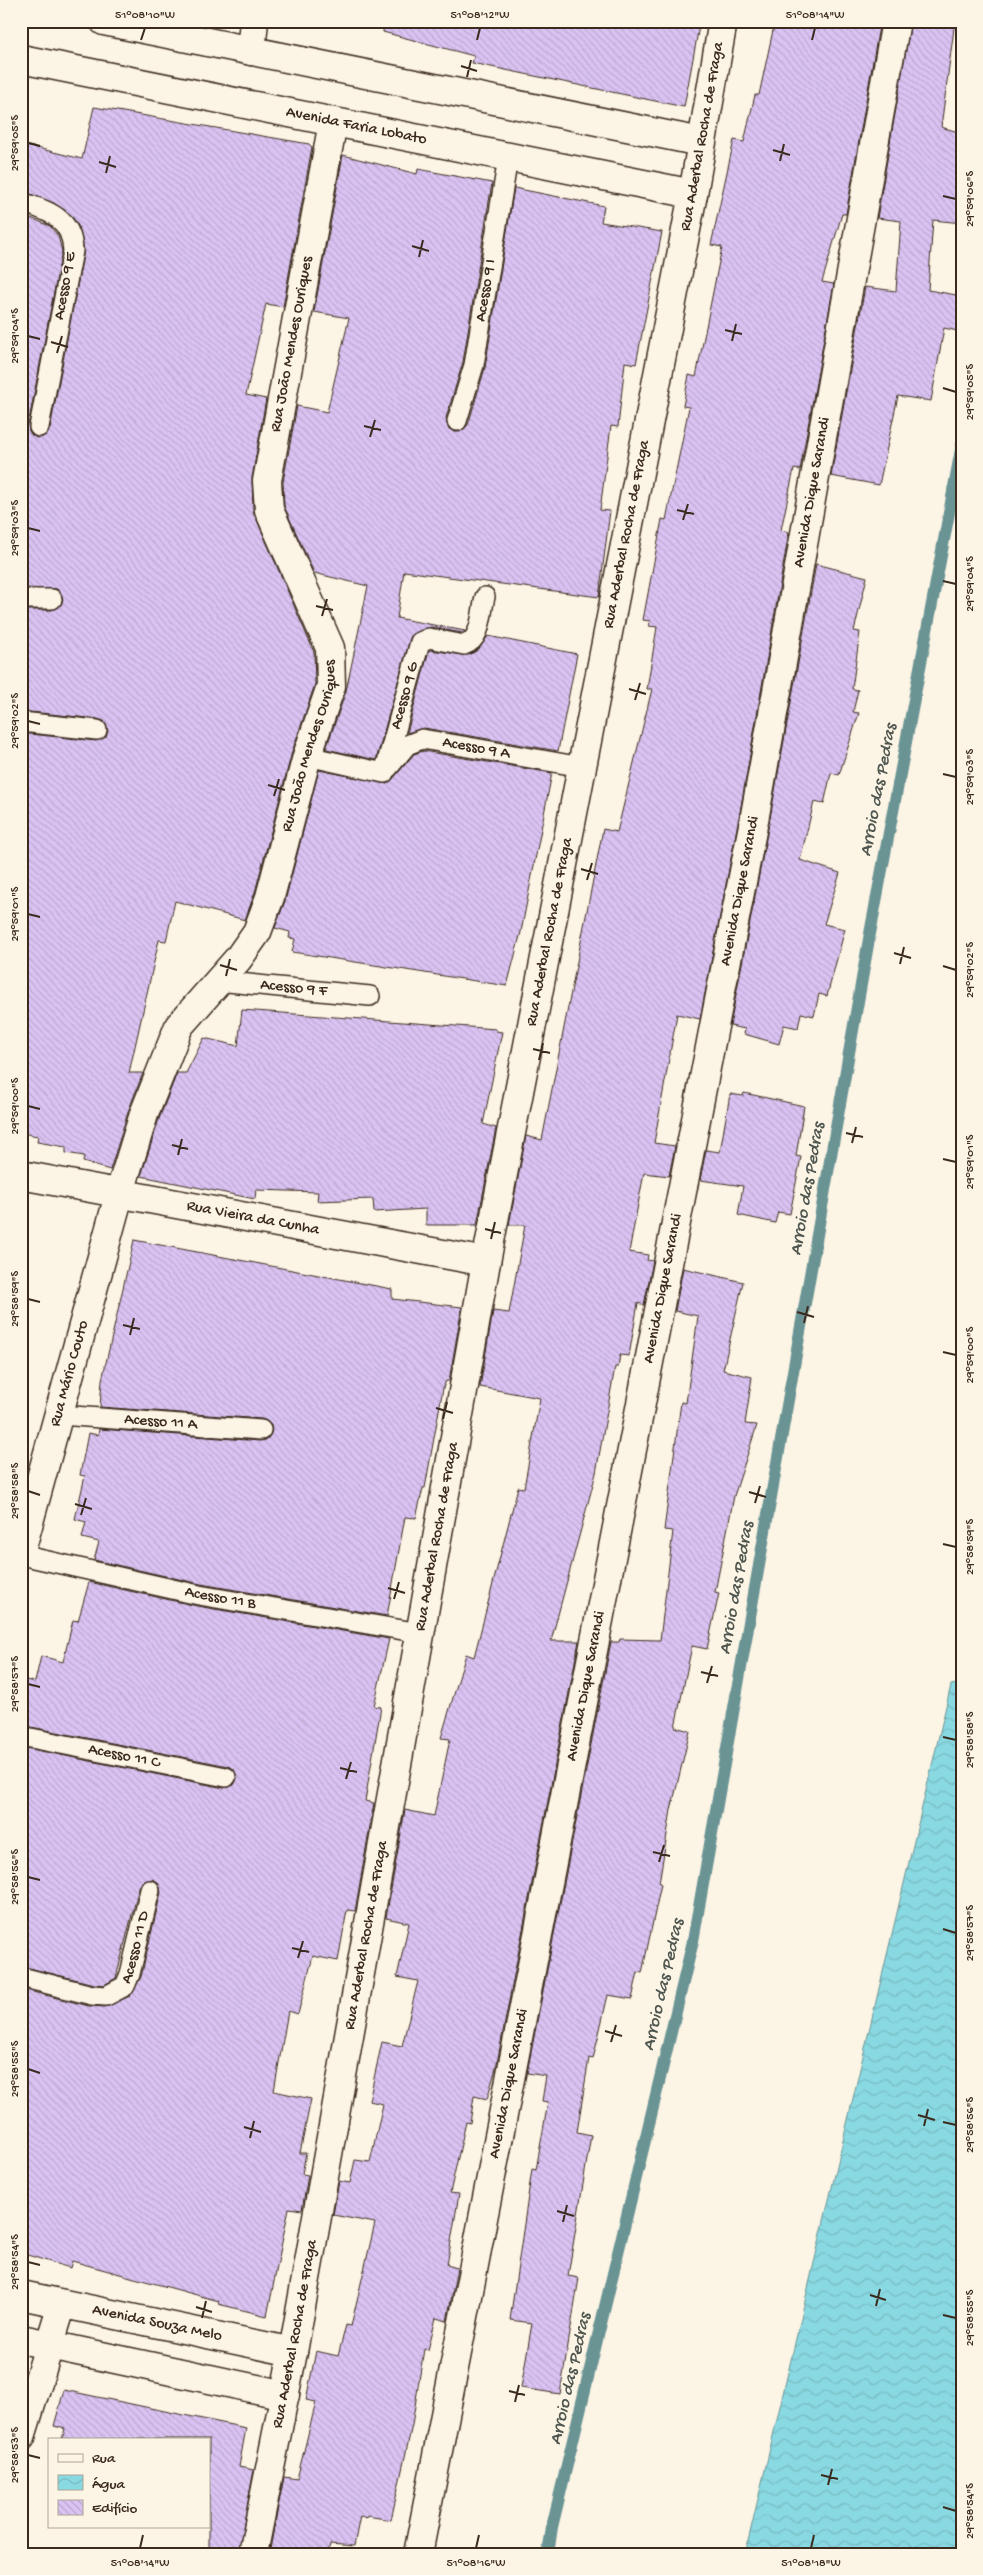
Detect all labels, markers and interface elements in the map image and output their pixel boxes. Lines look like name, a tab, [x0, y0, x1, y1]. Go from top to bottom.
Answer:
text: 51°08'10"W	[115, 9, 175, 23]
text: 51°08'12"W	[451, 9, 509, 23]
text: 51°08'14"W	[786, 9, 844, 23]
street label: Rua Aderbal Rocha de Fraga	[677, 39, 729, 233]
street label: Avenida Faria Lobato	[284, 103, 428, 150]
text: 29°59'05"S	[9, 114, 23, 171]
text: 29°59'06"S	[964, 171, 978, 227]
street label: Acesso 9 E	[51, 249, 82, 322]
street label: Rua João Mendes Ouriques	[267, 254, 318, 434]
street label: Acesso 9 I	[472, 258, 501, 323]
text: 29°59'04"S	[9, 308, 23, 364]
text: 29°59'05"S	[964, 363, 978, 420]
street label: Avenida Dique Sarandi	[790, 416, 835, 569]
street label: Rua Aderbal Rocha de Fraga	[599, 437, 655, 630]
text: 29°59'03"S	[9, 499, 23, 556]
text: 29°59'04"S	[964, 556, 978, 612]
street label: Rua João Mendes Ouriques	[278, 659, 342, 834]
street label: Acesso 9 G	[387, 659, 424, 731]
text: 29°59'02"S	[9, 693, 23, 749]
water label: Arroio das Pedras	[856, 720, 903, 858]
street label: Acesso 9 A	[441, 733, 513, 764]
text: 29°59'03"S	[964, 748, 978, 805]
street label: Avenida Dique Sarandi	[716, 814, 764, 968]
street label: Rua Aderbal Rocha de Fraga	[522, 835, 578, 1028]
text: 29°59'01"S	[9, 886, 23, 941]
text: 29°59'02"S	[964, 942, 978, 998]
street label: Acesso 9 F	[259, 976, 329, 1001]
text: 29°59'00"S	[9, 1077, 23, 1134]
water label: Arroio das Pedras	[786, 1119, 830, 1257]
text: 29°59'01"S	[964, 1134, 978, 1189]
street label: Rua Vieira da Cunha	[185, 1197, 322, 1240]
street label: Avenida Dique Sarandi	[639, 1212, 687, 1365]
text: 29°58'59"S	[9, 1271, 23, 1327]
street label: Rua Mário Couto	[46, 1318, 93, 1429]
text: 29°59'00"S	[964, 1326, 978, 1383]
street label: Acesso 11 A	[124, 1410, 199, 1435]
street label: Rua Aderbal Rocha de Fraga	[411, 1440, 464, 1633]
text: 29°58'58"S	[9, 1462, 23, 1519]
water label: Arroio das Pedras	[715, 1518, 759, 1656]
text: 29°58'59"S	[964, 1519, 978, 1575]
street label: Acesso 11 B	[183, 1583, 258, 1614]
street label: Avenida Dique Sarandi	[562, 1610, 610, 1763]
text: 29°58'57"S	[9, 1655, 23, 1712]
text: 29°58'58"S	[964, 1711, 978, 1768]
street label: Acesso 11 C	[87, 1740, 163, 1773]
street label: Rua Aderbal Rocha de Fraga	[341, 1838, 393, 2031]
text: 29°58'56"S	[9, 1848, 23, 1905]
text: 29°58'57"S	[964, 1904, 978, 1961]
street label: Acesso 11 D	[117, 1909, 154, 1987]
water label: Arroio das Pedras	[639, 1915, 690, 2053]
street label: Avenida Dique Sarandi	[485, 2007, 533, 2160]
text: 29°58'55"S	[9, 2040, 23, 2097]
text: 29°58'56"S	[964, 2096, 978, 2153]
text: 29°58'54"S	[9, 2234, 23, 2290]
street label: Rua Aderbal Rocha de Fraga	[269, 2237, 322, 2430]
text: 29°58'55"S	[964, 2289, 978, 2346]
street label: Avenida Souza Melo	[90, 2301, 224, 2346]
water label: Arroio das Pedras	[546, 2309, 597, 2447]
text: 29°58'53"S	[9, 2426, 23, 2483]
legend	[48, 2438, 210, 2528]
text: Rua	[92, 2450, 116, 2468]
text: Água	[92, 2476, 125, 2494]
text: 29°58'54"S	[964, 2483, 978, 2539]
text: Edifício	[92, 2500, 138, 2518]
text: 51°08'14"W	[111, 2557, 169, 2571]
text: 51°08'16"W	[446, 2557, 506, 2571]
text: 51°08'18"W	[781, 2557, 841, 2571]

